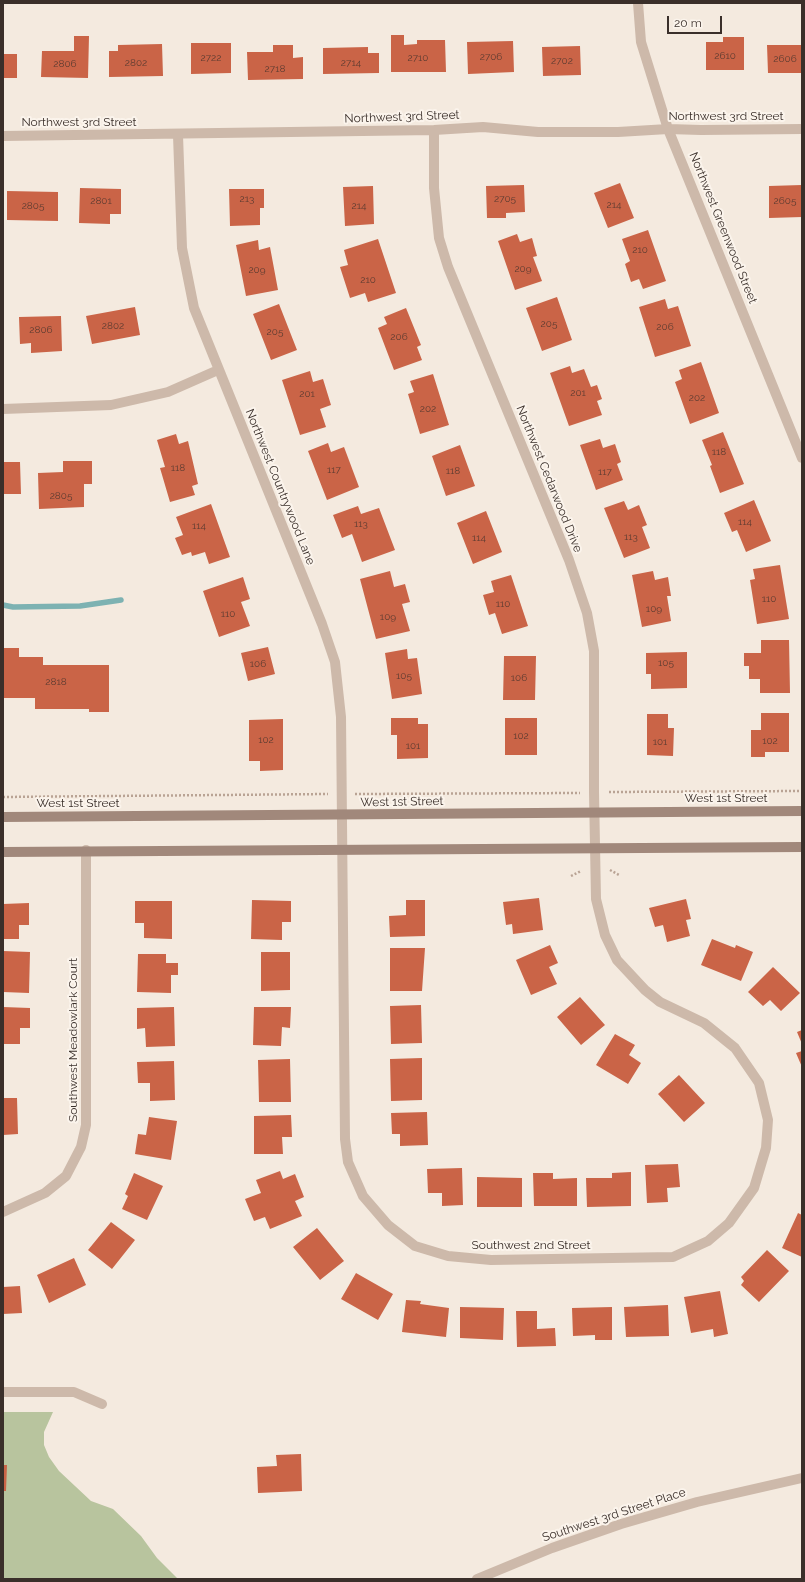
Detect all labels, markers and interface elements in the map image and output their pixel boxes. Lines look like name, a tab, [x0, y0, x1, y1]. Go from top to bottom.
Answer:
scale bar	[669, 8, 724, 34]
text: 20 m	[674, 16, 702, 30]
house number: 2610	[714, 50, 736, 62]
house number: 2706	[480, 51, 502, 63]
house number: 2722	[201, 52, 221, 64]
house number: 2710	[408, 52, 428, 64]
house number: 2606	[773, 53, 797, 65]
house number: 2702	[551, 55, 573, 67]
house number: 2802	[125, 57, 147, 69]
house number: 2714	[341, 57, 361, 69]
house number: 2806	[53, 58, 77, 70]
house number: 2718	[265, 63, 285, 75]
street label: Northwest 3rd Street	[344, 108, 460, 126]
street label: Northwest 3rd Street	[668, 109, 784, 123]
street label: Northwest 3rd Street	[21, 115, 137, 129]
street label: Northwest Greenwood Street	[686, 150, 760, 306]
house number: 213	[240, 193, 254, 205]
house number: 2705	[494, 193, 516, 205]
house number: 2801	[90, 195, 112, 207]
house number: 2605	[774, 195, 796, 207]
house number: 214	[607, 199, 621, 211]
house number: 2805	[22, 200, 44, 212]
house number: 214	[352, 200, 366, 212]
house number: 210	[632, 244, 648, 256]
house number: 209	[514, 263, 532, 275]
house number: 209	[248, 264, 266, 276]
house number: 210	[360, 274, 376, 286]
house number: 205	[541, 318, 557, 330]
house number: 2802	[102, 320, 124, 332]
house number: 206	[656, 321, 674, 333]
house number: 2806	[29, 324, 53, 336]
house number: 205	[267, 326, 283, 338]
house number: 206	[390, 331, 408, 343]
house number: 201	[570, 387, 586, 399]
house number: 201	[299, 388, 315, 400]
house number: 202	[689, 392, 705, 404]
house number: 202	[420, 403, 436, 415]
street label: Northwest Cedarwood Drive	[513, 403, 585, 555]
street label: Northwest Countrywood Lane	[242, 407, 318, 567]
house number: 118	[712, 446, 726, 458]
house number: 118	[171, 462, 185, 474]
house number: 117	[327, 464, 341, 476]
house number: 118	[446, 465, 460, 477]
house number: 117	[598, 466, 612, 478]
house number: 2805	[50, 490, 72, 502]
house number: 114	[738, 516, 752, 528]
house number: 113	[354, 518, 368, 530]
house number: 114	[192, 520, 206, 532]
house number: 113	[624, 531, 638, 543]
house number: 114	[472, 532, 486, 544]
house number: 110	[762, 593, 776, 605]
house number: 110	[496, 598, 510, 610]
house number: 109	[646, 603, 662, 615]
house number: 110	[221, 608, 235, 620]
house number: 109	[380, 611, 396, 623]
house number: 105	[658, 657, 674, 669]
house number: 106	[250, 658, 266, 670]
house number: 105	[396, 670, 412, 682]
house number: 106	[511, 672, 527, 684]
house number: 2818	[45, 676, 67, 688]
house number: 102	[513, 730, 529, 742]
house number: 102	[258, 734, 274, 746]
house number: 102	[762, 735, 778, 747]
house number: 101	[653, 736, 667, 748]
house number: 101	[406, 740, 420, 752]
street label: West 1st Street	[685, 791, 767, 805]
street label: West 1st Street	[360, 794, 444, 810]
street label: West 1st Street	[37, 796, 119, 810]
street label: Southwest Meadowlark Court	[66, 958, 80, 1122]
street label: Southwest 2nd Street	[472, 1238, 590, 1252]
street label: Southwest 3rd Street Place	[540, 1485, 688, 1545]

